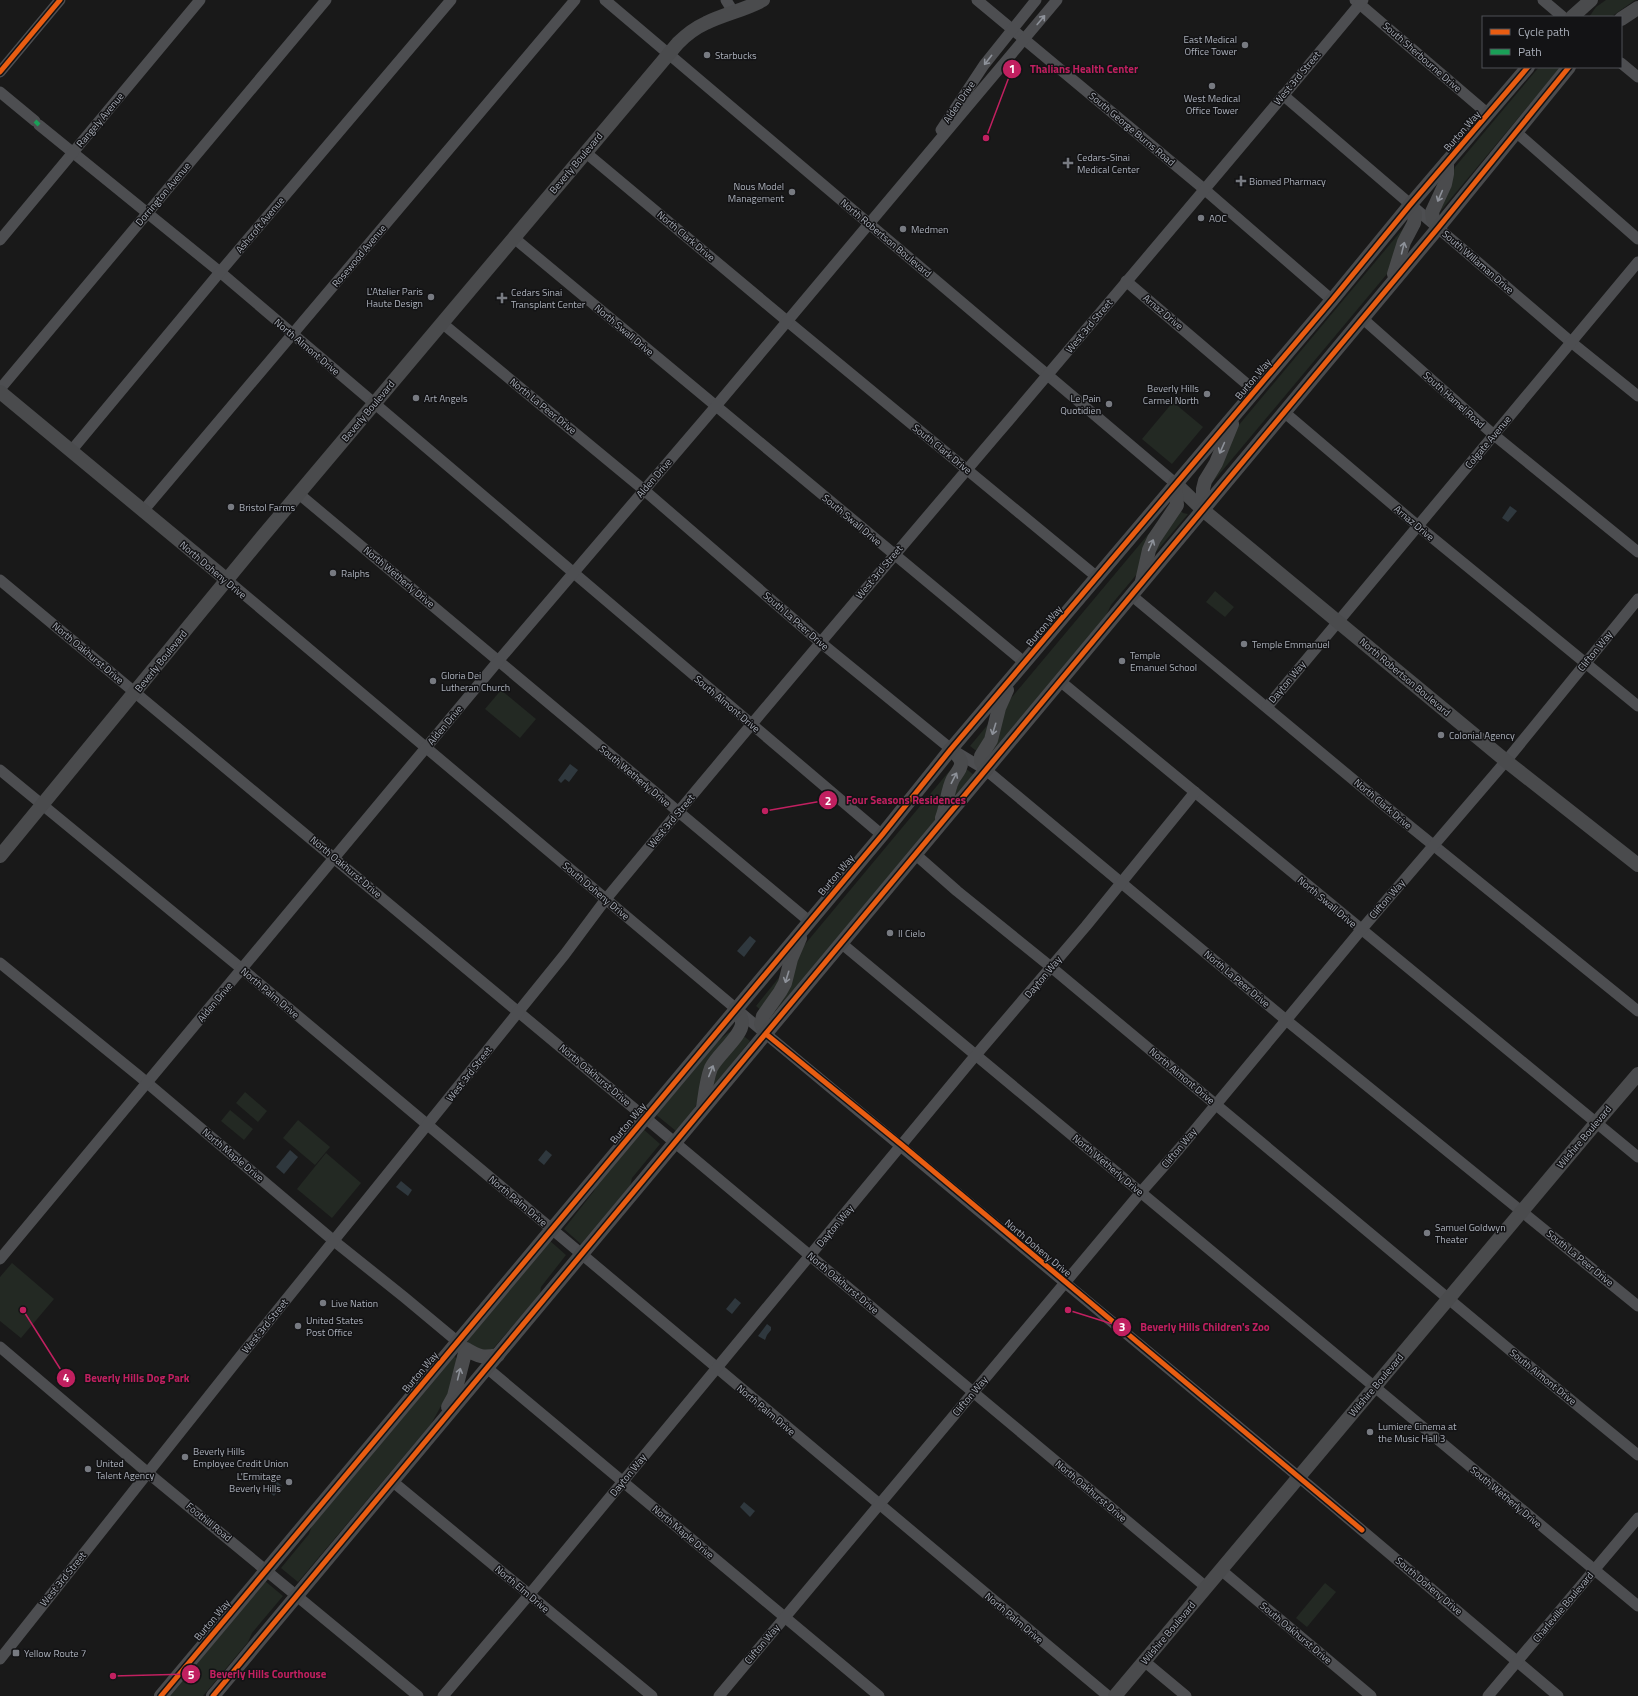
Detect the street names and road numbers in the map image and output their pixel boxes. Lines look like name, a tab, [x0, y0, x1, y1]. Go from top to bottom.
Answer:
street label: South Sherbourne Drive	[1379, 18, 1465, 96]
street label: West 3rd Street	[1270, 47, 1324, 108]
street label: Alden Drive	[939, 78, 979, 126]
street label: South George Burns Road	[1086, 88, 1178, 170]
street label: Rangely Avenue	[73, 89, 127, 151]
street label: Burton Way	[1440, 107, 1484, 155]
street label: Beverly Boulevard	[546, 129, 606, 197]
street label: Dorrington Avenue	[132, 159, 194, 229]
street label: Ashcroft Avenue	[232, 194, 288, 256]
street label: North Robertson Boulevard	[837, 195, 935, 281]
street label: North Clark Drive	[654, 207, 718, 265]
street label: Rosewood Avenue	[328, 221, 390, 291]
street label: South Willaman Drive	[1439, 227, 1517, 297]
street label: Arnaz Drive	[1140, 291, 1186, 333]
street label: West 3rd Street	[1062, 295, 1116, 356]
street label: North Swall Drive	[591, 301, 657, 359]
street label: North Almont Drive	[271, 315, 343, 379]
street label: Burton Way	[1231, 355, 1275, 403]
street label: South Hamel Road	[1420, 368, 1488, 432]
street label: North La Peer Drive	[506, 374, 580, 438]
street label: Beverly Boulevard	[338, 377, 398, 445]
street label: Colgate Avenue	[1461, 412, 1515, 472]
street label: South Clark Drive	[909, 420, 975, 478]
street label: Alden Drive	[633, 455, 675, 501]
street label: South Swall Drive	[819, 491, 885, 549]
street label: Arnaz Drive	[1391, 502, 1437, 544]
street label: North Doheny Drive	[176, 538, 250, 602]
street label: West 3rd Street	[852, 541, 906, 602]
street label: North Wetherly Drive	[360, 543, 438, 611]
street label: South La Peer Drive	[760, 588, 832, 654]
street label: Burton Way	[1022, 602, 1066, 650]
street label: North Oakhurst Drive	[49, 619, 127, 687]
street label: Beverly Boulevard	[131, 627, 191, 695]
street label: Clifton Way	[1574, 627, 1616, 674]
street label: North Robertson Boulevard	[1356, 634, 1454, 720]
street label: Dayton Way	[1265, 657, 1309, 706]
street label: South Almont Drive	[691, 672, 763, 736]
street label: Alden Drive	[424, 702, 466, 748]
street label: South Wetherly Drive	[596, 742, 674, 810]
street label: North Clark Drive	[1351, 775, 1415, 833]
street label: West 3rd Street	[644, 790, 698, 851]
street label: North Oakhurst Drive	[307, 833, 385, 901]
street label: Burton Way	[814, 851, 858, 899]
street label: South Doheny Drive	[559, 858, 633, 924]
street label: North Swall Drive	[1294, 873, 1360, 931]
street label: Clifton Way	[1366, 876, 1409, 922]
street label: North La Peer Drive	[1201, 947, 1273, 1011]
street label: Dayton Way	[1021, 952, 1065, 1001]
street label: North Palm Drive	[238, 964, 302, 1022]
street label: Alden Drive	[194, 979, 236, 1025]
street label: North Oakhurst Drive	[556, 1041, 634, 1109]
street label: West 3rd Street	[443, 1043, 496, 1105]
street label: North Almont Drive	[1146, 1044, 1218, 1108]
street label: Burton Way	[606, 1099, 650, 1147]
street label: Wilshire Boulevard	[1553, 1102, 1615, 1172]
street label: North Maple Drive	[199, 1125, 267, 1185]
street label: Clifton Way	[1158, 1125, 1200, 1171]
street label: North Wetherly Drive	[1069, 1131, 1147, 1199]
street label: North Palm Drive	[486, 1172, 550, 1230]
street label: Dayton Way	[813, 1201, 857, 1250]
street label: North Doheny Drive	[1001, 1216, 1075, 1280]
street label: South La Peer Drive	[1543, 1226, 1617, 1290]
street label: North Oakhurst Drive	[804, 1249, 882, 1317]
street label: West 3rd Street	[238, 1295, 292, 1356]
street label: South Almont Drive	[1506, 1345, 1580, 1409]
street label: Burton Way	[398, 1348, 442, 1396]
street label: Wilshire Boulevard	[1345, 1350, 1407, 1420]
street label: Clifton Way	[949, 1373, 991, 1419]
street label: North Palm Drive	[734, 1381, 798, 1439]
street label: Dayton Way	[606, 1450, 650, 1500]
street label: North Oakhurst Drive	[1052, 1457, 1130, 1525]
street label: South Wetherly Drive	[1467, 1463, 1545, 1531]
street label: Foothill Road	[183, 1499, 235, 1545]
street label: North Maple Drive	[649, 1502, 717, 1562]
street label: West 3rd Street	[36, 1548, 90, 1609]
street label: South Doheny Drive	[1392, 1553, 1466, 1619]
street label: North Elm Drive	[492, 1562, 552, 1616]
street label: Charleville Boulevard	[1529, 1569, 1597, 1645]
street label: North Palm Drive	[982, 1589, 1046, 1647]
street label: Burton Way	[190, 1596, 234, 1644]
street label: Wilshire Boulevard	[1137, 1598, 1199, 1668]
street label: South Oakhurst Drive	[1257, 1598, 1335, 1668]
street label: Clifton Way	[741, 1621, 783, 1667]

